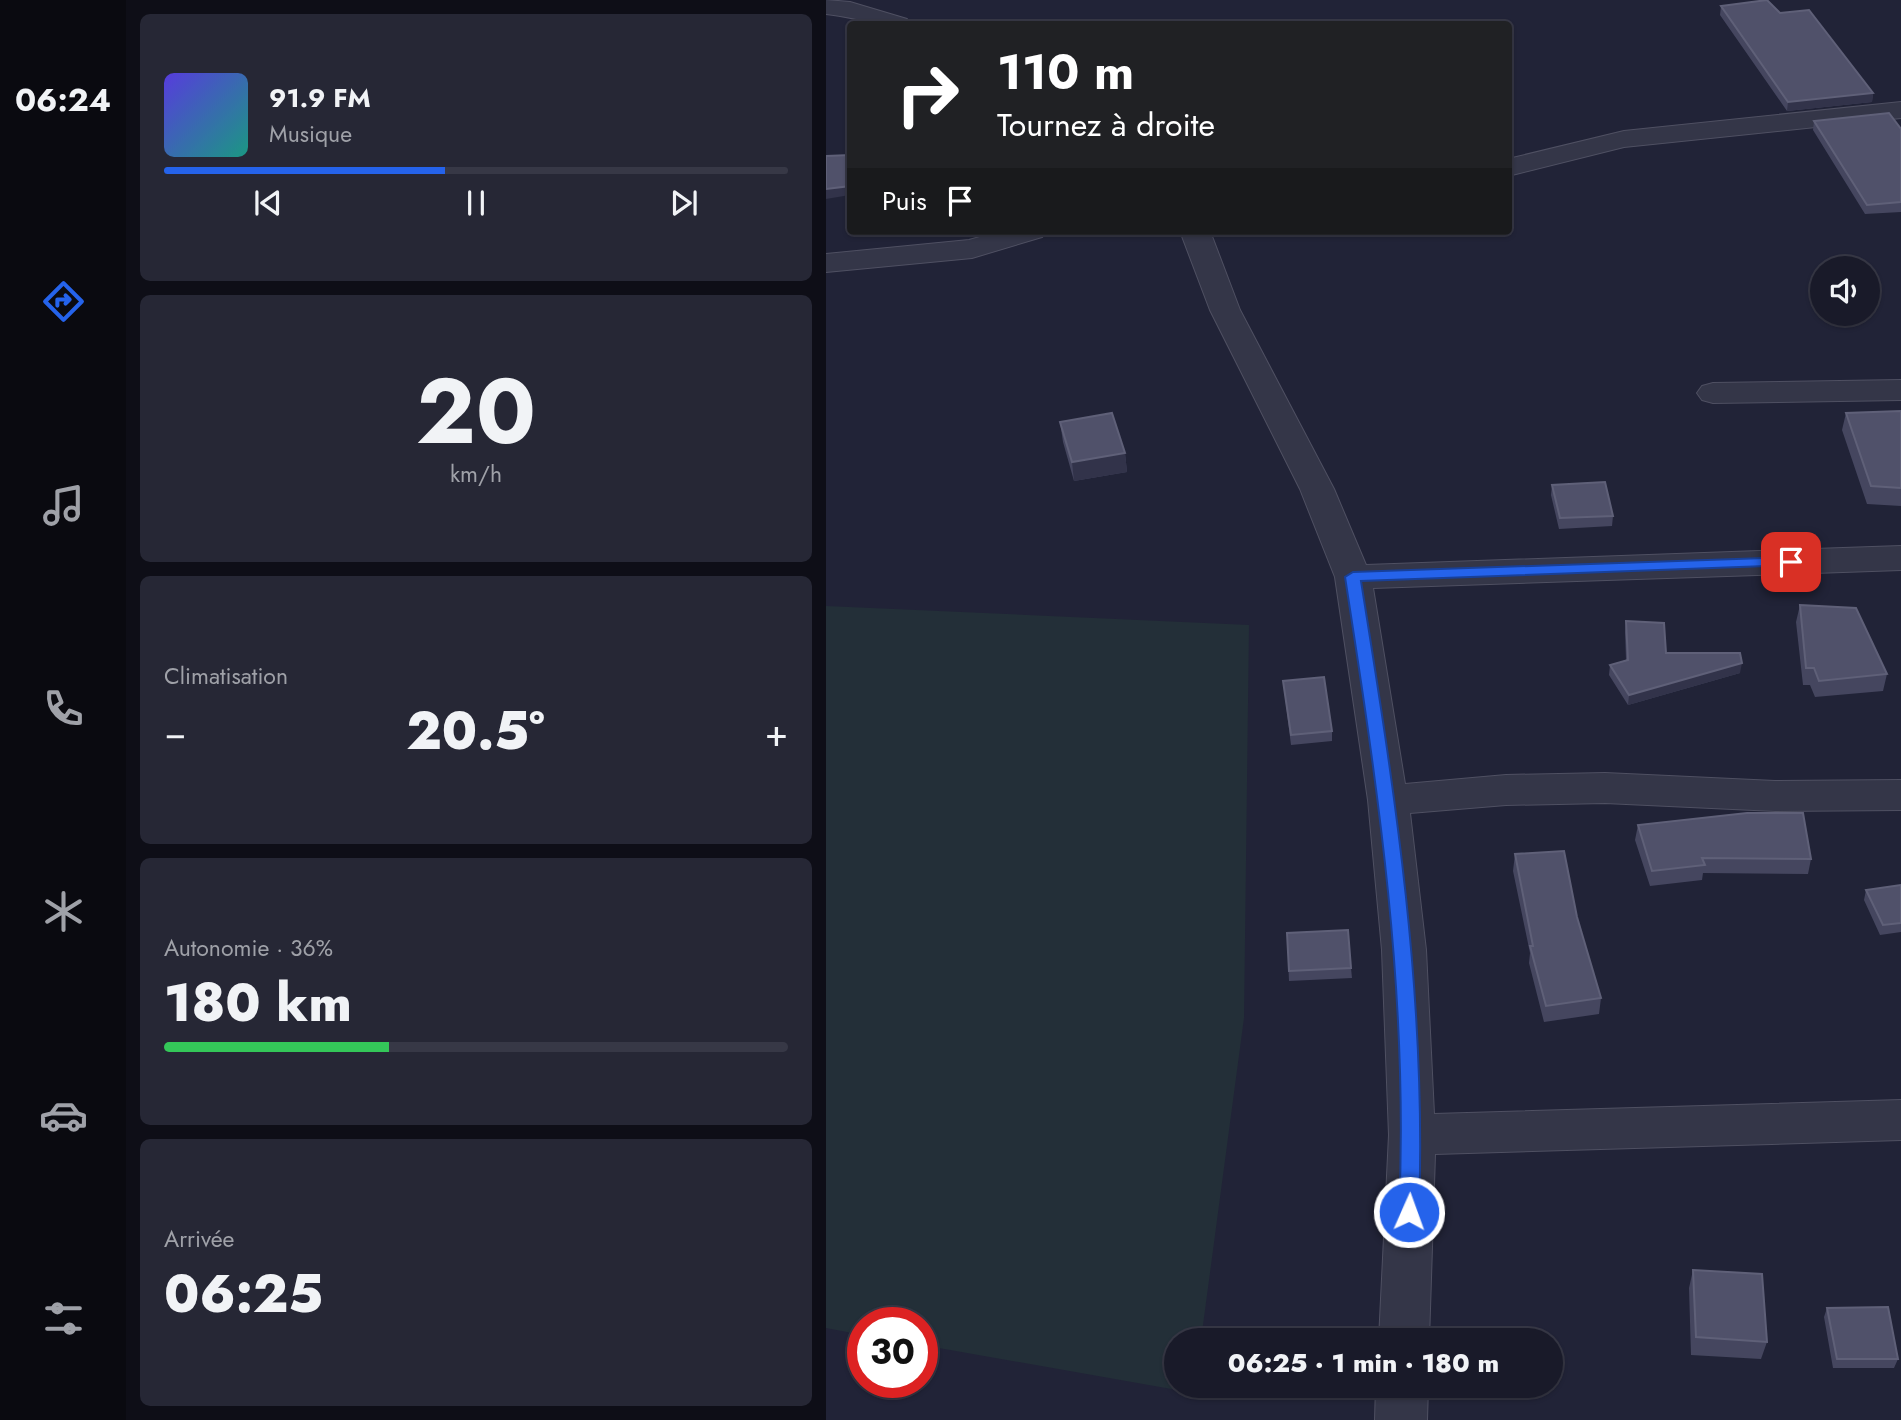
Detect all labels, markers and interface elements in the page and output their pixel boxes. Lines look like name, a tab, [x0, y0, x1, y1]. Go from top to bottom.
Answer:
text: 110 m	[997, 37, 1134, 107]
icon: right	[882, 49, 973, 140]
text: 06:24	[15, 77, 111, 123]
text: 91.9 FM	[269, 79, 371, 117]
text: Tournez à droite	[997, 102, 1215, 148]
text: Musique	[269, 117, 352, 151]
text: Puis	[882, 182, 927, 220]
icon: arrive	[941, 182, 979, 220]
icon: previous	[249, 184, 287, 222]
icon: pause	[457, 184, 495, 222]
icon: next	[665, 184, 703, 222]
map controls	[1810, 256, 1880, 326]
button: sound	[1810, 256, 1880, 326]
icon: directions	[39, 277, 88, 326]
text: 20	[416, 346, 536, 477]
text: km/h	[450, 457, 502, 491]
icon: music	[39, 481, 88, 530]
pin	[1761, 532, 1821, 592]
icon: arrive	[1772, 543, 1810, 581]
text: Climatisation	[164, 659, 288, 693]
icon: phone	[39, 684, 88, 733]
text: 20.5°	[406, 693, 545, 769]
text: −	[164, 705, 186, 760]
text: +	[765, 705, 788, 760]
icon: climate	[39, 887, 88, 936]
text: Autonomie · 36%	[164, 931, 333, 965]
text: 180 km	[164, 965, 352, 1041]
icon: car	[39, 1091, 88, 1140]
position arrow	[1372, 1175, 1446, 1249]
text: Arrivée	[164, 1222, 234, 1256]
text: 06:25	[164, 1256, 323, 1332]
icon: filters	[39, 1294, 88, 1343]
speed limit sign: 30	[847, 1307, 938, 1398]
text: 06:25 · 1 min · 180 m	[1228, 1344, 1499, 1382]

